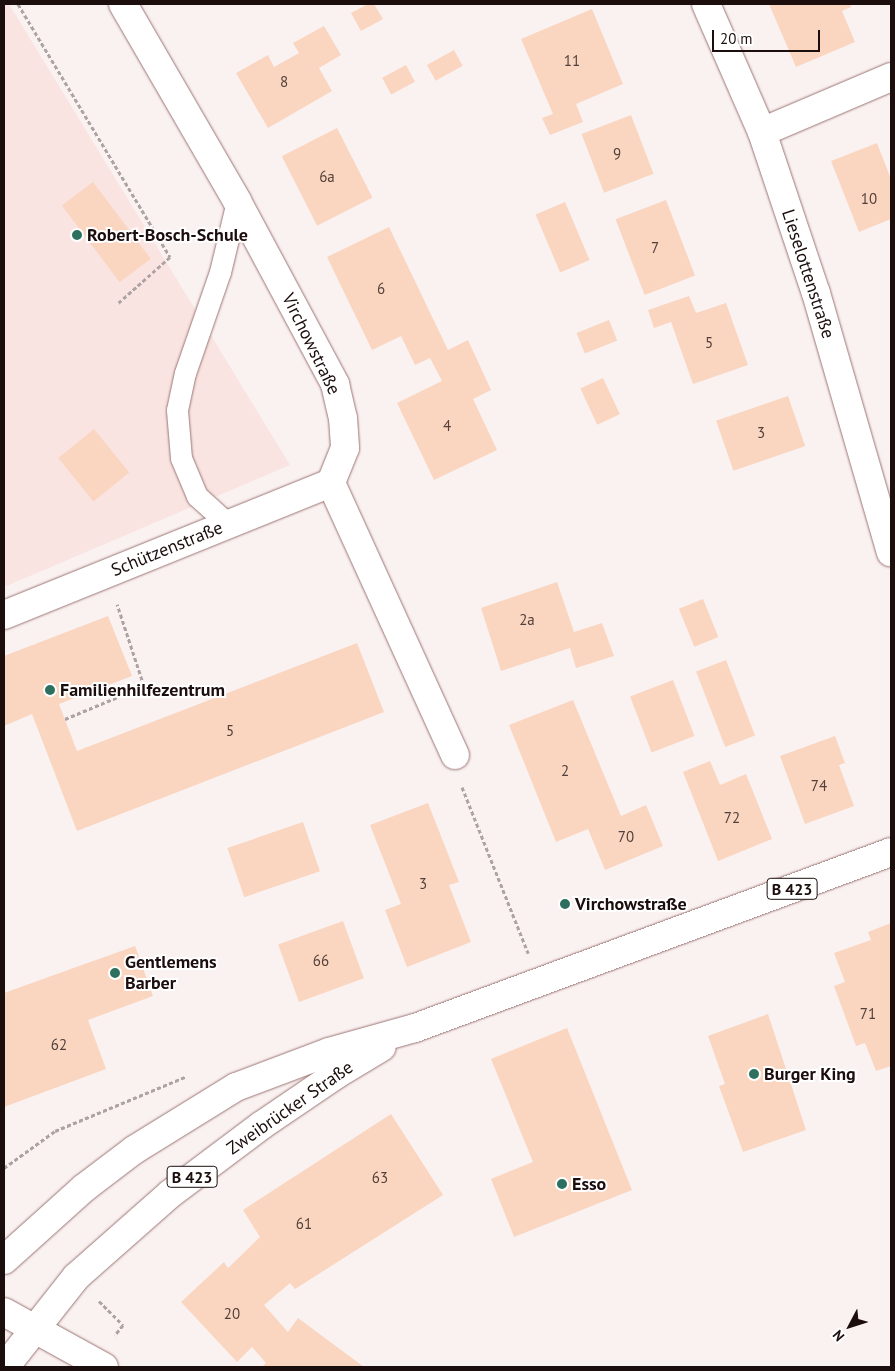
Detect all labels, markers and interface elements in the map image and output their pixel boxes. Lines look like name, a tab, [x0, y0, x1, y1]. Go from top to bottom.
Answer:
scale bar	[715, 20, 822, 52]
text: 20 m	[720, 29, 753, 48]
house number: 11	[564, 52, 580, 70]
house number: 8	[280, 73, 288, 91]
house number: 9	[613, 145, 621, 163]
house number: 6a	[319, 168, 335, 186]
house number: 10	[861, 190, 877, 208]
street label: Lieselottenstraße	[777, 207, 839, 341]
place label: Robert-Bosch-Schule	[87, 224, 248, 246]
marker: Robert-Bosch-Schule	[71, 229, 83, 241]
house number: 7	[651, 239, 659, 257]
house number: 6	[377, 280, 385, 298]
street label: Virchowstraße	[277, 290, 345, 398]
house number: 5	[705, 334, 713, 352]
house number: 4	[443, 417, 451, 435]
house number: 3	[757, 424, 765, 442]
street label: Schützenstraße	[108, 517, 226, 581]
house number: 2a	[519, 611, 535, 629]
place label: Familienhilfezentrum	[60, 679, 225, 701]
marker: Familienhilfezentrum	[44, 684, 56, 696]
house number: 5	[226, 722, 234, 740]
house number: 2	[561, 762, 569, 780]
house number: 74	[811, 777, 827, 795]
house number: 72	[724, 809, 740, 827]
house number: 70	[618, 828, 634, 846]
house number: 3	[419, 875, 427, 893]
road number: B 423	[766, 876, 818, 902]
place label: Virchowstraße	[575, 893, 687, 915]
marker: Virchowstraße	[559, 898, 571, 910]
place label: Gentlemens Barber	[125, 952, 217, 994]
house number: 66	[313, 952, 329, 970]
marker: Gentlemens Barber	[109, 967, 121, 979]
house number: 71	[860, 1005, 876, 1023]
house number: 62	[51, 1036, 67, 1054]
street label: Zweibrücker Straße	[223, 1056, 357, 1160]
place label: Burger King	[764, 1063, 856, 1085]
marker: Burger King	[748, 1068, 760, 1080]
road number: B 423	[166, 1164, 218, 1190]
house number: 63	[372, 1169, 388, 1187]
place label: Esso	[572, 1173, 606, 1195]
marker: Esso	[556, 1178, 568, 1190]
house number: 61	[296, 1215, 312, 1233]
north arrow	[825, 1301, 875, 1351]
house number: 20	[224, 1305, 240, 1323]
text: N	[829, 1326, 848, 1345]

